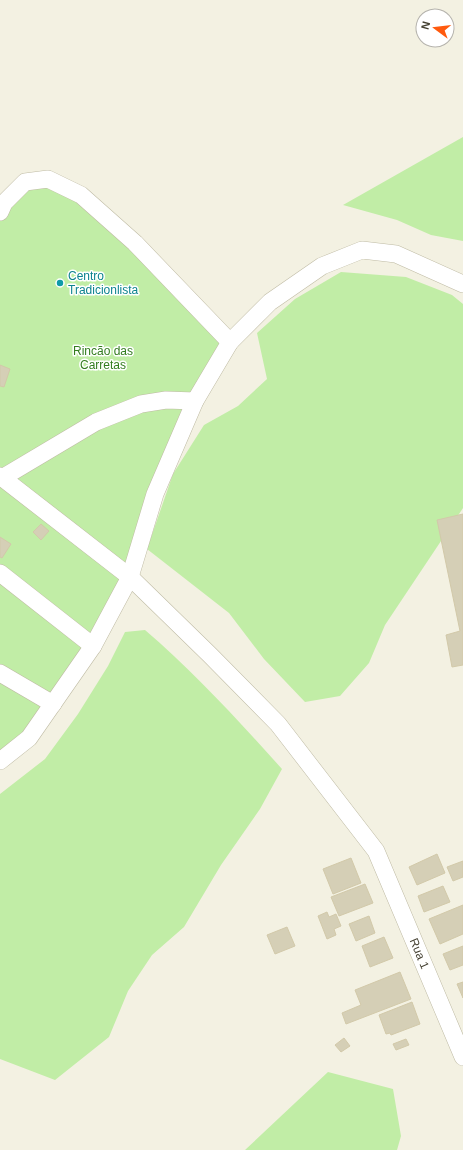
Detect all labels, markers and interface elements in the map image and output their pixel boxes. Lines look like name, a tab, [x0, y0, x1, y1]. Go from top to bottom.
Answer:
north arrow	[415, 8, 455, 48]
text: N	[419, 20, 432, 31]
place label: Centro Tradicionlista	[68, 269, 139, 297]
marker: Centro Tradicionlista	[55, 278, 65, 288]
park label: Rincão das Carretas	[73, 344, 133, 372]
street label: Rua 1	[407, 936, 432, 971]

